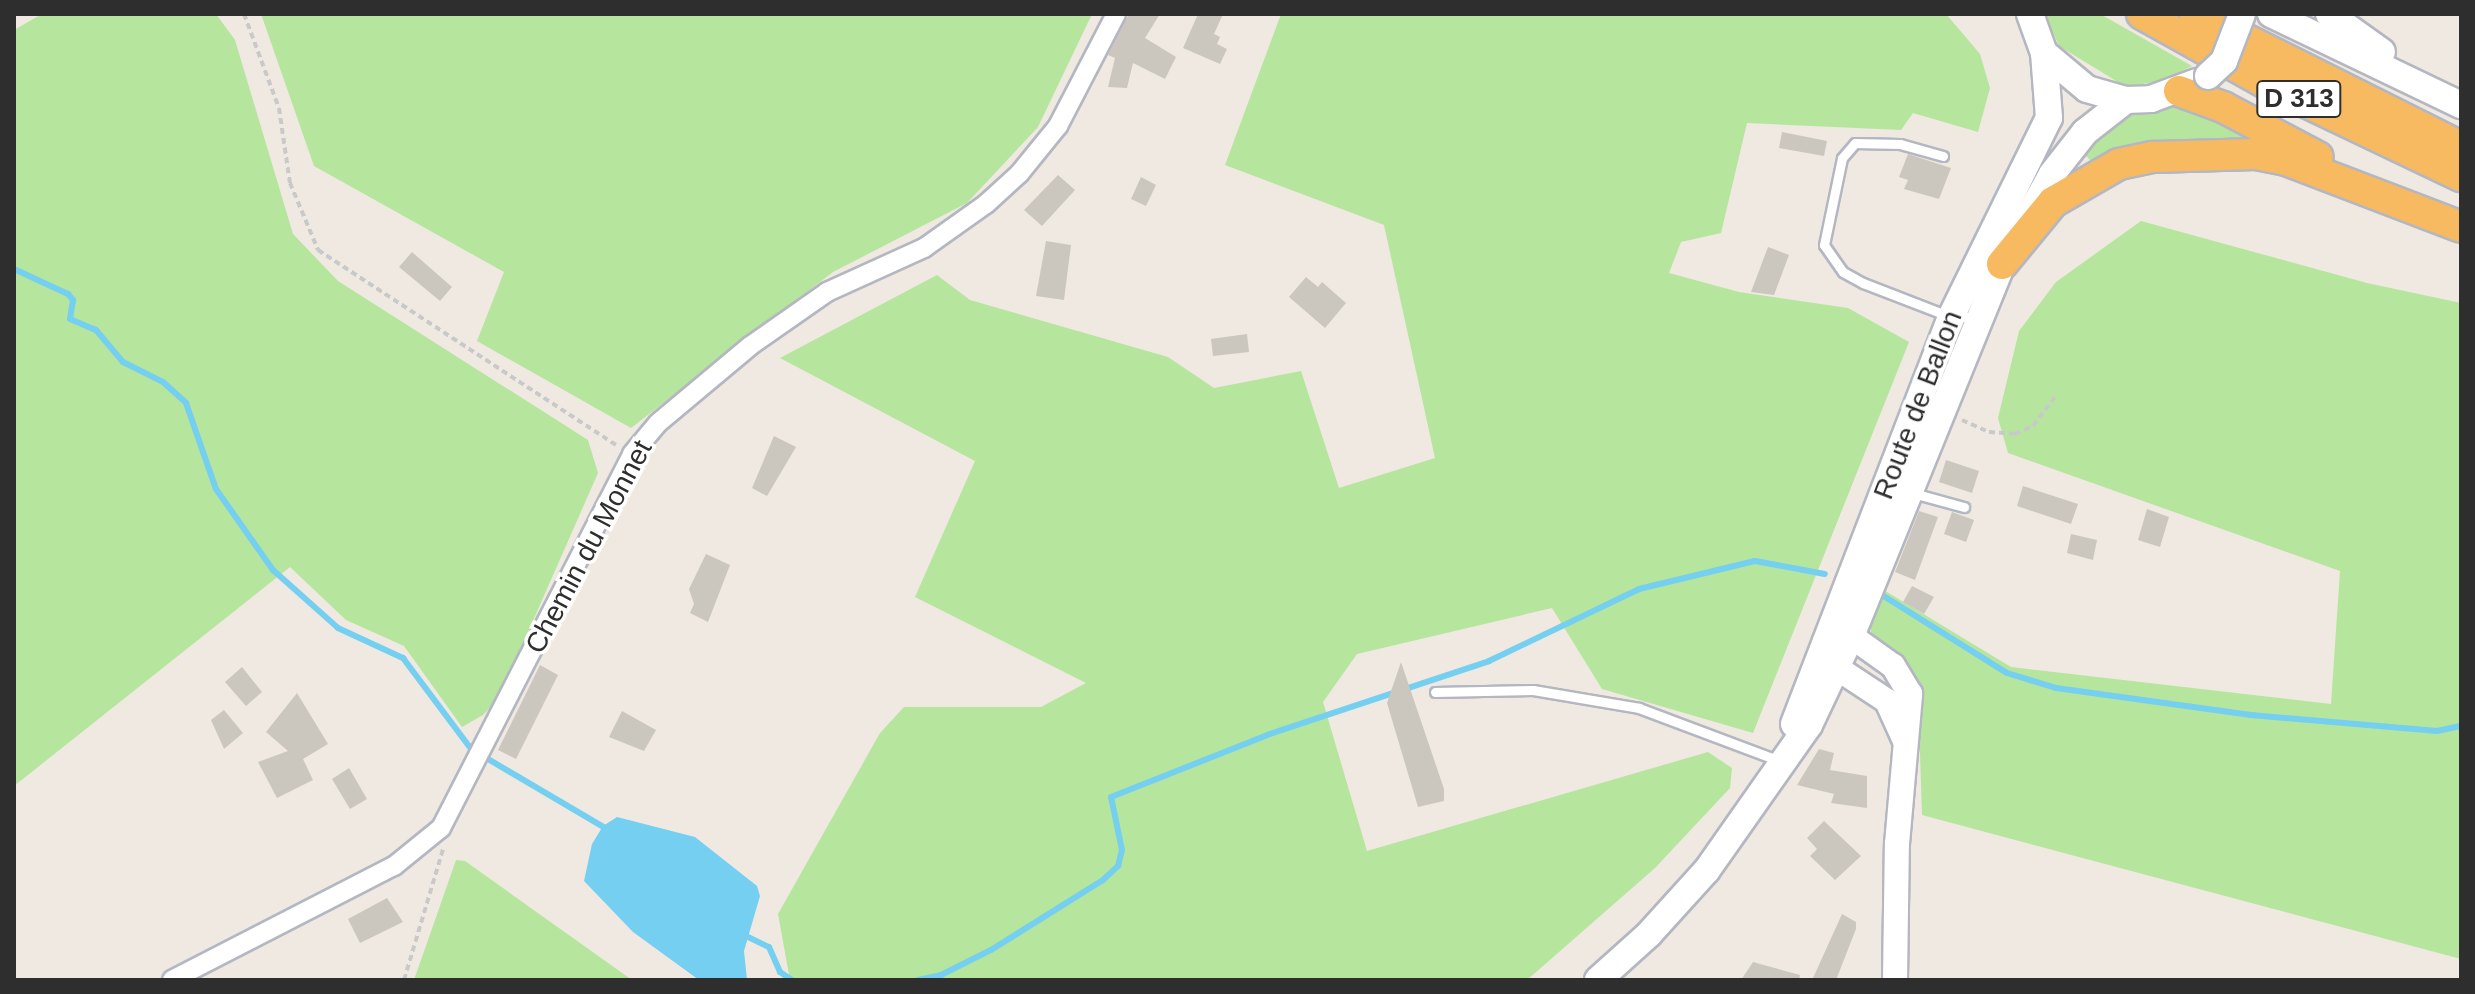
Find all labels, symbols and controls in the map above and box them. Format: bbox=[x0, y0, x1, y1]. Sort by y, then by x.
road number: D 313 bbox=[2255, 77, 2343, 121]
street label: Route de Ballon bbox=[1867, 306, 1969, 504]
street label: Chemin du Monnet bbox=[519, 435, 659, 659]

